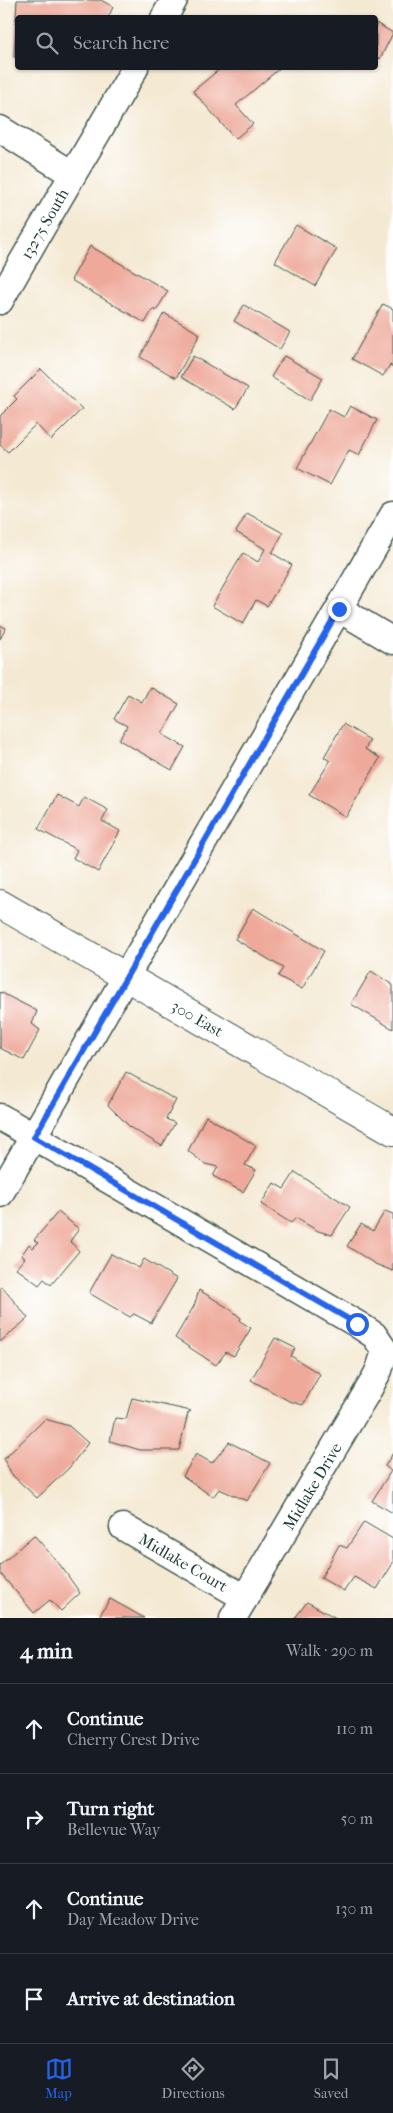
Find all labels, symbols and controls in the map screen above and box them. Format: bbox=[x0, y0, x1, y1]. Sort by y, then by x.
search box bbox=[15, 15, 378, 70]
icon: search bbox=[33, 29, 61, 57]
text: Search here bbox=[73, 32, 169, 54]
street label: 13275 South bbox=[17, 185, 73, 263]
route end bbox=[328, 598, 351, 621]
street label: 300 East bbox=[168, 996, 227, 1041]
route start bbox=[346, 1313, 369, 1336]
street label: Midlake Drive bbox=[279, 1439, 346, 1533]
street label: Midlake Court bbox=[135, 1529, 231, 1596]
text: 4 min bbox=[20, 1639, 73, 1663]
text: Walk · 290 m bbox=[286, 1641, 373, 1660]
text: Continue bbox=[67, 1708, 143, 1730]
icon: ahead bbox=[20, 1715, 48, 1743]
text: 110 m bbox=[336, 1719, 373, 1738]
text: Cherry Crest Drive bbox=[67, 1730, 200, 1749]
text: Turn right bbox=[67, 1798, 154, 1820]
icon: right bbox=[20, 1805, 48, 1833]
text: 50 m bbox=[341, 1809, 373, 1828]
text: Bellevue Way bbox=[67, 1820, 160, 1839]
text: Continue bbox=[67, 1888, 143, 1910]
icon: ahead bbox=[20, 1895, 48, 1923]
text: 130 m bbox=[335, 1899, 373, 1918]
text: Day Meadow Drive bbox=[67, 1910, 199, 1929]
icon: arrive bbox=[20, 1985, 48, 2013]
text: Arrive at destination bbox=[67, 1988, 235, 2010]
tab: Map bbox=[45, 2055, 73, 2102]
tab: Directions bbox=[162, 2055, 225, 2102]
tab: Saved bbox=[314, 2055, 348, 2102]

